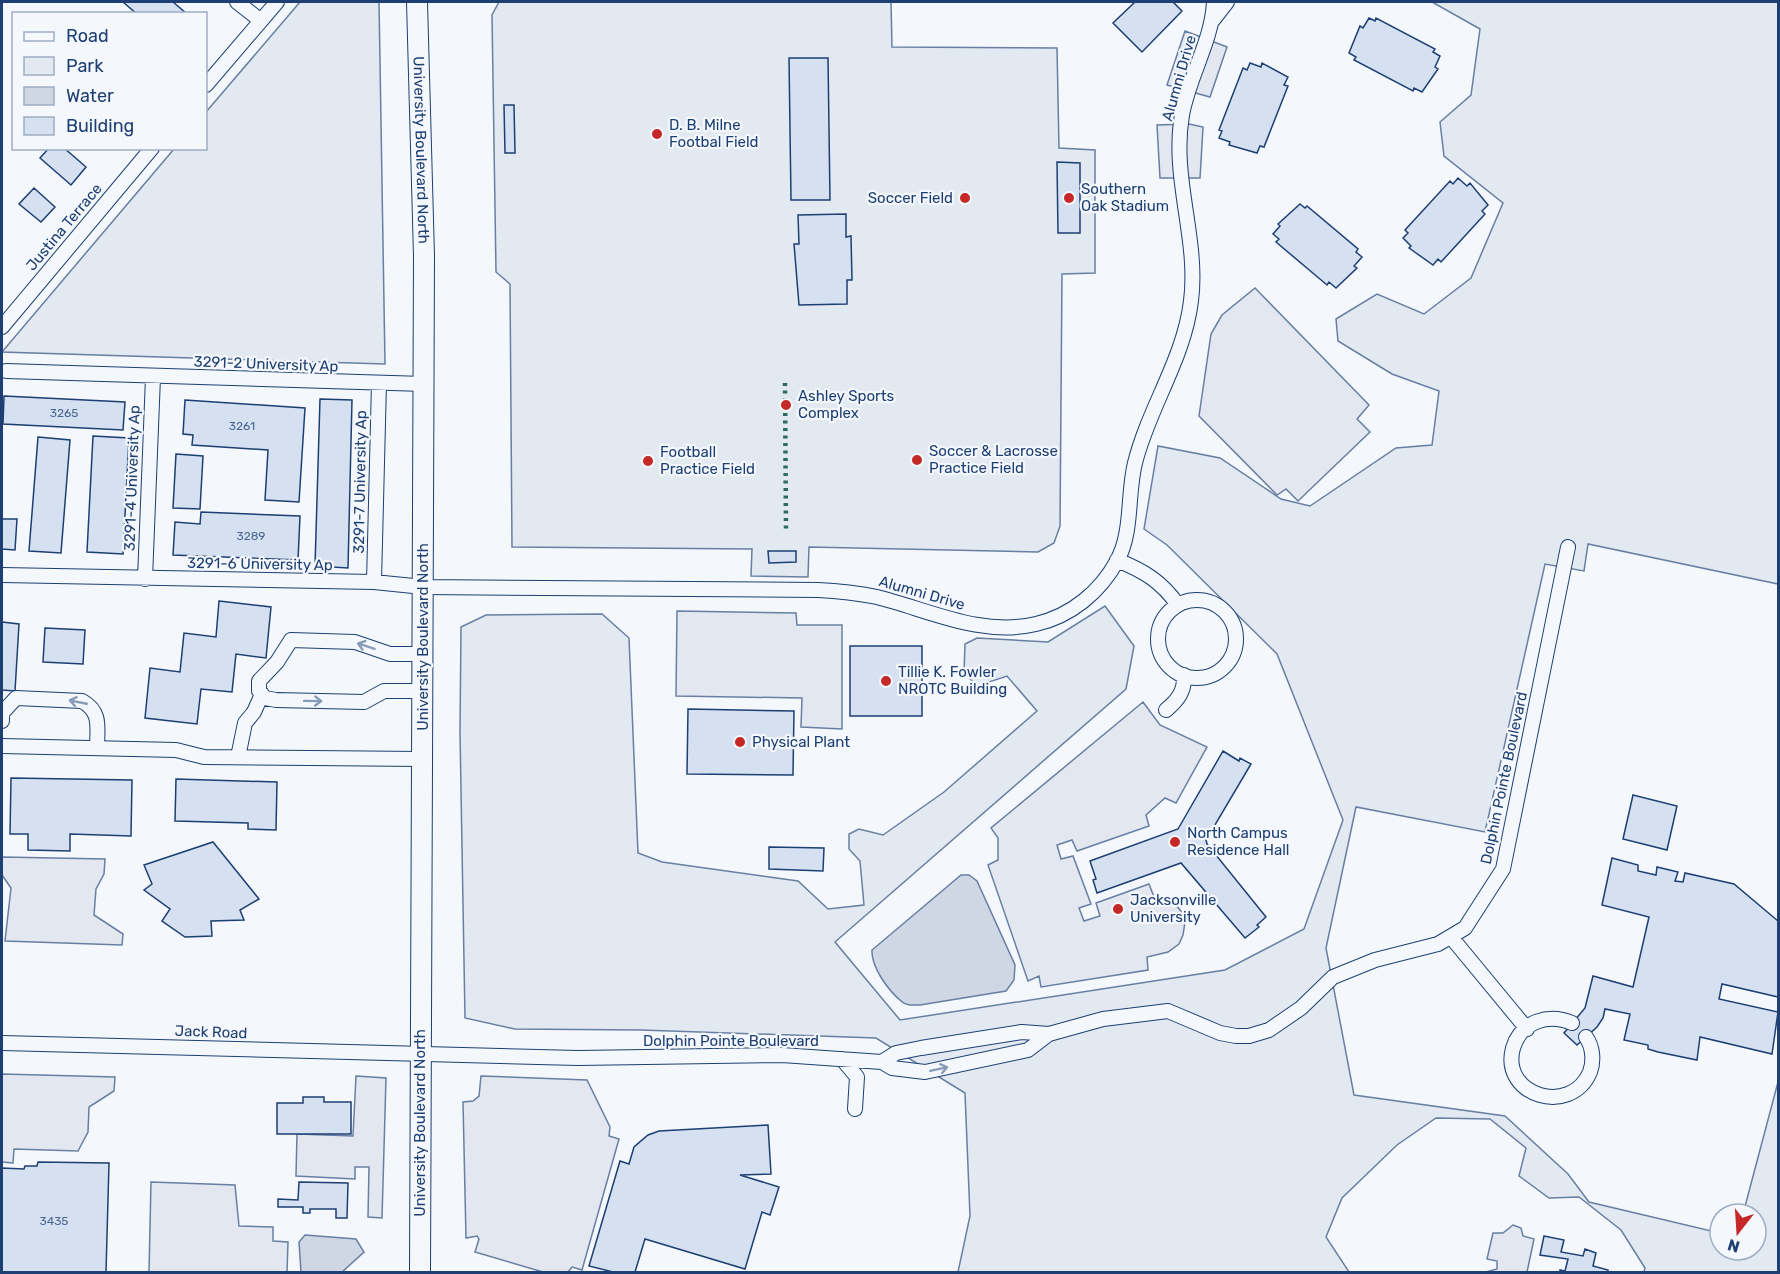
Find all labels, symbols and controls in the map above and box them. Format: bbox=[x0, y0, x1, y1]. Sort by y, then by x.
legend bbox=[12, 12, 207, 150]
text: Road bbox=[66, 25, 109, 47]
street label: Alumni Drive bbox=[1158, 33, 1200, 123]
text: Park bbox=[66, 55, 104, 77]
street label: University Boulevard North bbox=[409, 56, 433, 244]
text: Water bbox=[66, 85, 114, 107]
text: Building bbox=[66, 115, 134, 137]
place label: D. B. Milne Footbal Field bbox=[669, 116, 759, 151]
marker: D. B. Milne Footbal Field bbox=[650, 127, 664, 141]
street label: Justina Terrace bbox=[22, 180, 106, 274]
place label: Southern Oak Stadium bbox=[1081, 180, 1169, 215]
place label: Soccer Field bbox=[868, 189, 953, 207]
marker: Soccer Field bbox=[958, 191, 972, 205]
marker: Southern Oak Stadium bbox=[1062, 191, 1076, 205]
street label: 3291-2 University Ap bbox=[193, 352, 339, 376]
place label: Ashley Sports Complex bbox=[798, 387, 895, 422]
marker: Ashley Sports Complex bbox=[779, 398, 793, 412]
street label: 3291-4 University Ap bbox=[120, 405, 144, 551]
house number: 3265 bbox=[50, 406, 78, 420]
street label: 3291-7 University Ap bbox=[350, 410, 370, 554]
house number: 3261 bbox=[229, 419, 255, 433]
place label: Soccer & Lacrosse Practice Field bbox=[929, 442, 1058, 477]
place label: Football Practice Field bbox=[660, 443, 755, 478]
marker: Soccer & Lacrosse Practice Field bbox=[910, 453, 924, 467]
marker: Football Practice Field bbox=[641, 454, 655, 468]
house number: 3289 bbox=[236, 529, 266, 543]
street label: University Boulevard North bbox=[414, 543, 432, 731]
street label: 3291-6 University Ap bbox=[187, 554, 333, 574]
street label: Alumni Drive bbox=[877, 572, 967, 614]
one-way arrow bbox=[357, 639, 376, 650]
place label: Tillie K. Fowler NROTC Building bbox=[898, 663, 1007, 698]
marker: Tillie K. Fowler NROTC Building bbox=[879, 674, 893, 688]
street label: Dolphin Pointe Boulevard bbox=[1477, 690, 1531, 866]
one-way arrow bbox=[302, 695, 322, 707]
one-way arrow bbox=[69, 696, 88, 707]
place label: Physical Plant bbox=[752, 733, 850, 751]
marker: Physical Plant bbox=[733, 735, 747, 749]
place label: North Campus Residence Hall bbox=[1187, 824, 1289, 859]
marker: North Campus Residence Hall bbox=[1168, 835, 1182, 849]
place label: Jacksonville University bbox=[1130, 891, 1216, 926]
marker: Jacksonville University bbox=[1111, 902, 1125, 916]
street label: Jack Road bbox=[174, 1022, 248, 1042]
street label: University Boulevard North bbox=[411, 1029, 429, 1217]
street label: Dolphin Pointe Boulevard bbox=[643, 1032, 819, 1050]
one-way arrow bbox=[928, 1063, 948, 1074]
north arrow bbox=[1708, 1202, 1768, 1262]
house number: 3435 bbox=[39, 1214, 69, 1228]
text: N bbox=[1725, 1235, 1742, 1257]

